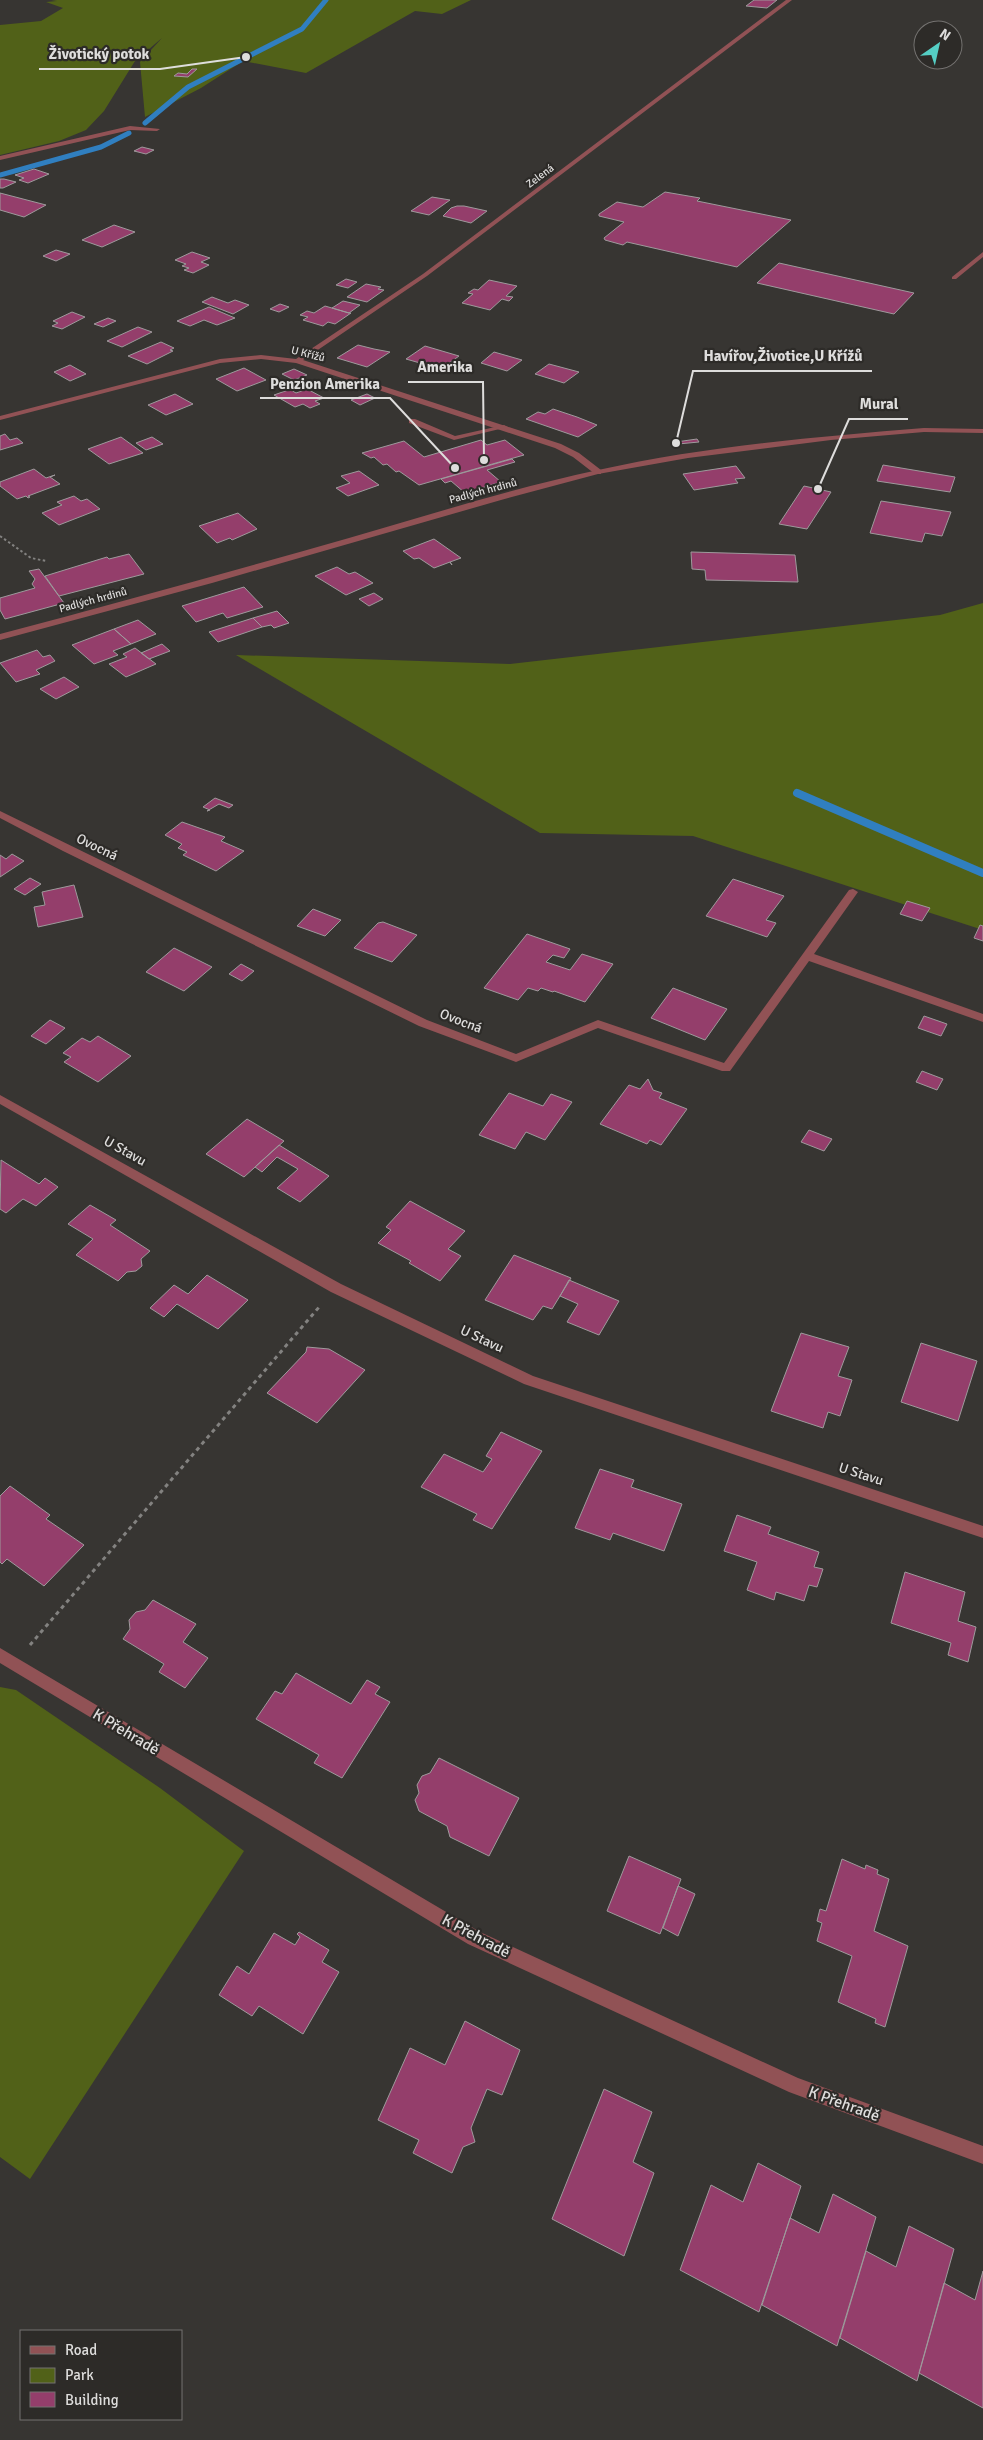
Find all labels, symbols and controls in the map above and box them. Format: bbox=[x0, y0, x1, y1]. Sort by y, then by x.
north arrow bbox=[913, 20, 963, 70]
text: N bbox=[936, 25, 954, 44]
callout: Životický potok bbox=[39, 39, 160, 69]
text: Životický potok bbox=[49, 44, 150, 63]
street label: Zelená bbox=[523, 161, 557, 191]
callout: Havířov,Životice,U Křížů bbox=[693, 341, 872, 371]
street label: U Křížů bbox=[290, 344, 326, 364]
text: Havířov,Životice,U Křížů bbox=[703, 346, 863, 365]
callout: Amerika bbox=[408, 352, 483, 382]
text: Amerika bbox=[417, 358, 473, 376]
callout: Penzion Amerika bbox=[260, 368, 390, 398]
text: Penzion Amerika bbox=[270, 375, 380, 393]
callout: Mural bbox=[849, 389, 908, 419]
text: Mural bbox=[860, 395, 899, 413]
street label: Padlých hrdinů bbox=[448, 476, 518, 506]
street label: Padlých hrdinů bbox=[58, 585, 128, 615]
street label: Ovocná bbox=[73, 830, 121, 864]
street label: Ovocná bbox=[437, 1005, 485, 1037]
street label: U Stavu bbox=[101, 1132, 149, 1170]
street label: U Stavu bbox=[458, 1322, 506, 1356]
street label: U Stavu bbox=[836, 1459, 886, 1489]
street label: K Přehradě bbox=[89, 1704, 163, 1760]
street label: K Přehradě bbox=[438, 1910, 514, 1962]
street label: K Přehradě bbox=[806, 2082, 882, 2126]
legend bbox=[20, 2330, 182, 2420]
text: Road bbox=[65, 2341, 97, 2359]
text: Park bbox=[65, 2366, 94, 2384]
text: Building bbox=[65, 2391, 119, 2409]

